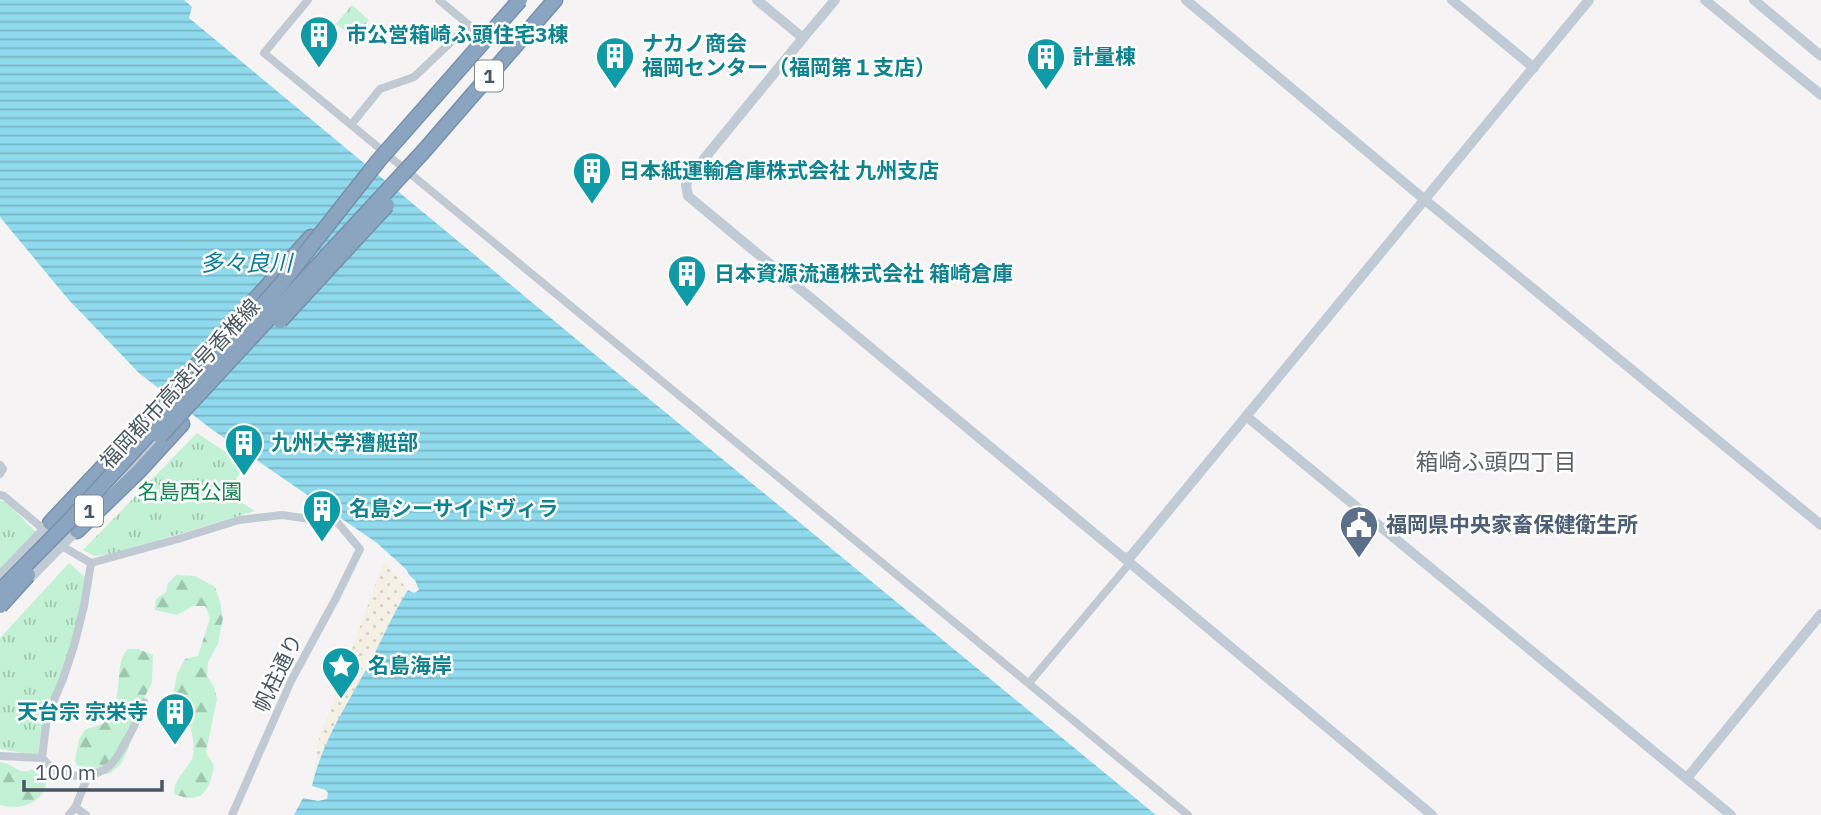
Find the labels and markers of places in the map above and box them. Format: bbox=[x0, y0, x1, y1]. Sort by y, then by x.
building icon: 市公営箱崎ふ頭住宅3棟 bbox=[298, 14, 340, 69]
place label: 市公営箱崎ふ頭住宅3棟 bbox=[346, 20, 569, 48]
place label: ナカノ商会 福岡センター（福岡第１支店） bbox=[642, 29, 936, 81]
building icon: ナカノ商会 福岡センター（福岡第１支店） bbox=[594, 35, 636, 90]
building icon: 計量棟 bbox=[1025, 36, 1067, 91]
place label: 計量棟 bbox=[1073, 42, 1136, 70]
building icon: 日本紙運輸倉庫株式会社 九州支店 bbox=[571, 150, 613, 205]
place label: 日本紙運輸倉庫株式会社 九州支店 bbox=[619, 156, 939, 184]
building icon: 日本資源流通株式会社 箱崎倉庫 bbox=[666, 253, 708, 308]
place label: 日本資源流通株式会社 箱崎倉庫 bbox=[714, 259, 1013, 287]
building icon: 九州大学漕艇部 bbox=[223, 422, 265, 477]
place label: 九州大学漕艇部 bbox=[271, 428, 418, 456]
building icon: 名島シーサイドヴィラ bbox=[301, 488, 343, 543]
place label: 名島シーサイドヴィラ bbox=[349, 494, 559, 522]
public building icon: 福岡県中央家畜保健衛生所 bbox=[1338, 504, 1380, 559]
place label: 福岡県中央家畜保健衛生所 bbox=[1386, 510, 1638, 538]
place icon: 名島海岸 bbox=[320, 645, 362, 700]
place label: 名島海岸 bbox=[368, 651, 452, 679]
building icon: 天台宗 宗栄寺 bbox=[154, 691, 196, 746]
place label: 天台宗 宗栄寺 bbox=[17, 697, 148, 725]

